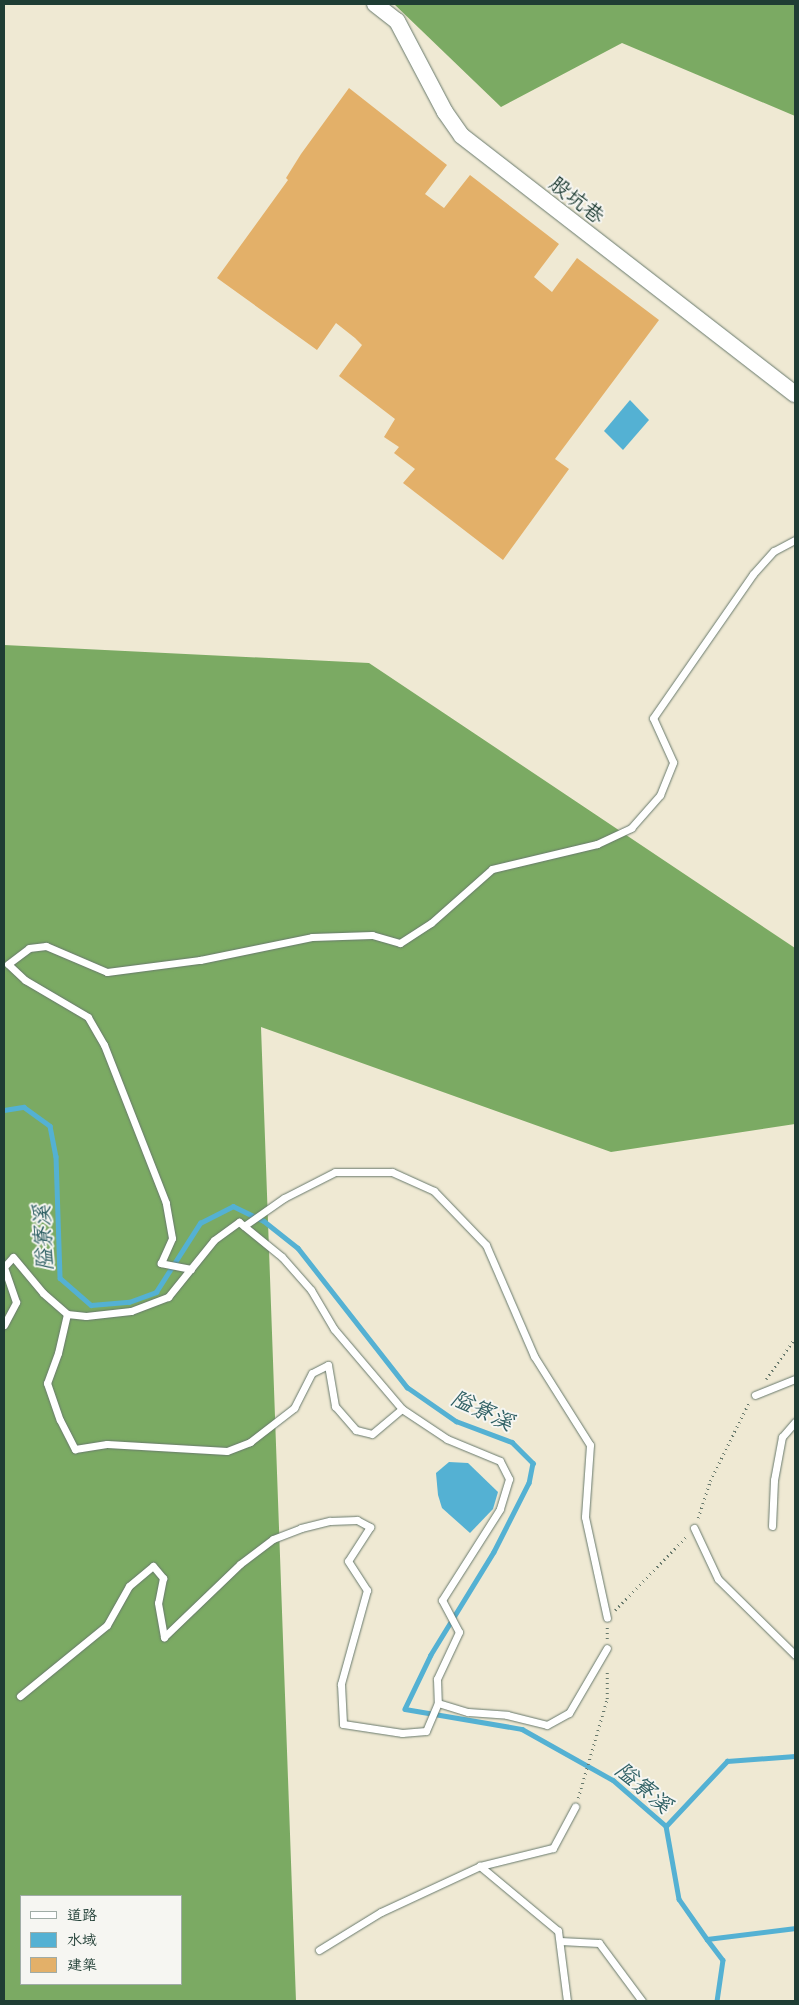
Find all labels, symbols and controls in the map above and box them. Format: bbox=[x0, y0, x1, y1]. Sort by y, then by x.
street label: 股坑巷 bbox=[544, 171, 610, 229]
water label: 隘寮溪 bbox=[29, 1204, 59, 1272]
water label: 隘寮溪 bbox=[447, 1385, 517, 1437]
water label: 隘寮溪 bbox=[609, 1757, 677, 1819]
legend bbox=[20, 1895, 182, 1985]
text: 道路 bbox=[67, 1906, 97, 1925]
text: 水域 bbox=[67, 1931, 97, 1950]
text: 建築 bbox=[67, 1956, 97, 1975]

